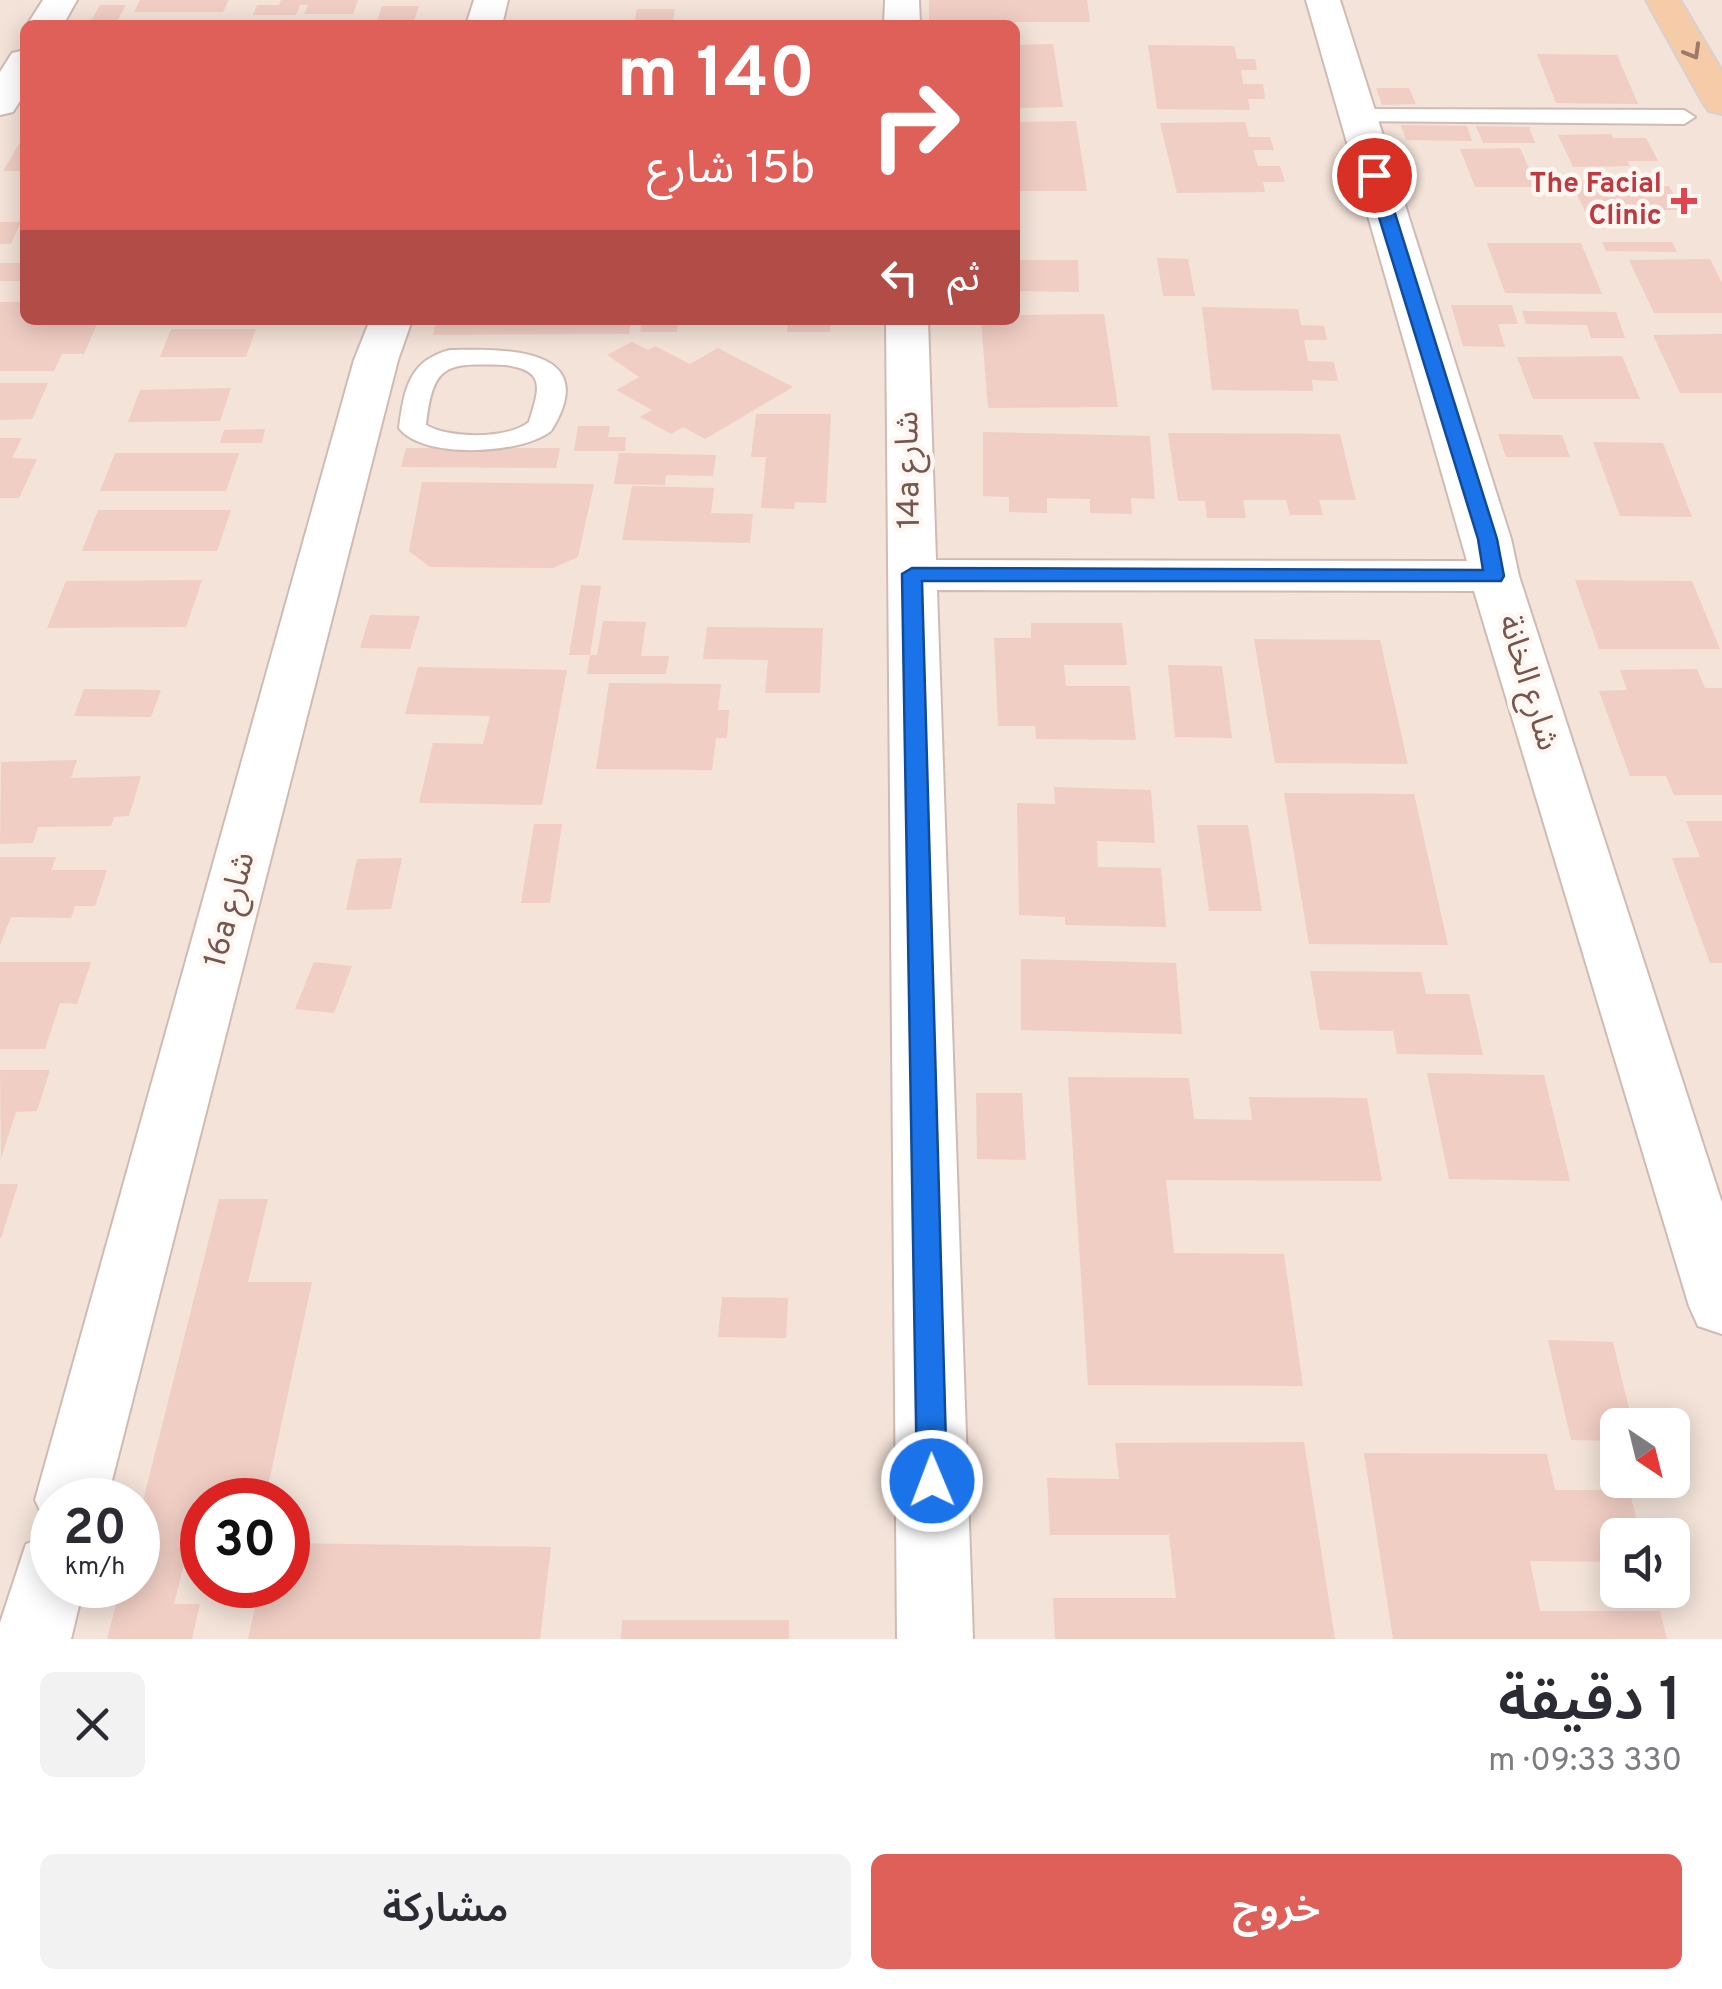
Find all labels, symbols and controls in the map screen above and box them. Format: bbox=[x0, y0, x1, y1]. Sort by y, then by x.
text: 140 m bbox=[617, 33, 815, 122]
one-way arrow bbox=[1680, 41, 1700, 59]
icon: right bbox=[850, 60, 980, 190]
pin bbox=[1332, 133, 1417, 218]
text: 15b شارع bbox=[647, 142, 815, 199]
icon: arrive bbox=[1347, 148, 1402, 203]
place label: The Facial Clinic bbox=[1530, 167, 1662, 235]
marker: The Facial Clinic bbox=[1671, 188, 1697, 214]
icon: left bbox=[872, 250, 927, 305]
text: ثم bbox=[947, 256, 980, 305]
street label: 14a شارع bbox=[889, 411, 932, 529]
street label: شارع الخانة bbox=[1486, 610, 1567, 756]
street label: 16a شارع bbox=[196, 848, 267, 972]
north arrow bbox=[1600, 1408, 1690, 1498]
map controls bbox=[1600, 1408, 1690, 1608]
position arrow bbox=[880, 1429, 984, 1533]
speed limit sign: 30 bbox=[180, 1478, 310, 1608]
text: 20 bbox=[63, 1499, 127, 1562]
button: sound bbox=[1600, 1518, 1690, 1608]
text: km/h bbox=[65, 1552, 125, 1584]
text: 1 دقيقة bbox=[1498, 1666, 1682, 1742]
button: close bbox=[40, 1672, 145, 1777]
text: 330 m · 09:33 bbox=[1488, 1742, 1682, 1782]
button: مشاركة bbox=[40, 1854, 851, 1969]
button: خروج bbox=[871, 1854, 1682, 1969]

